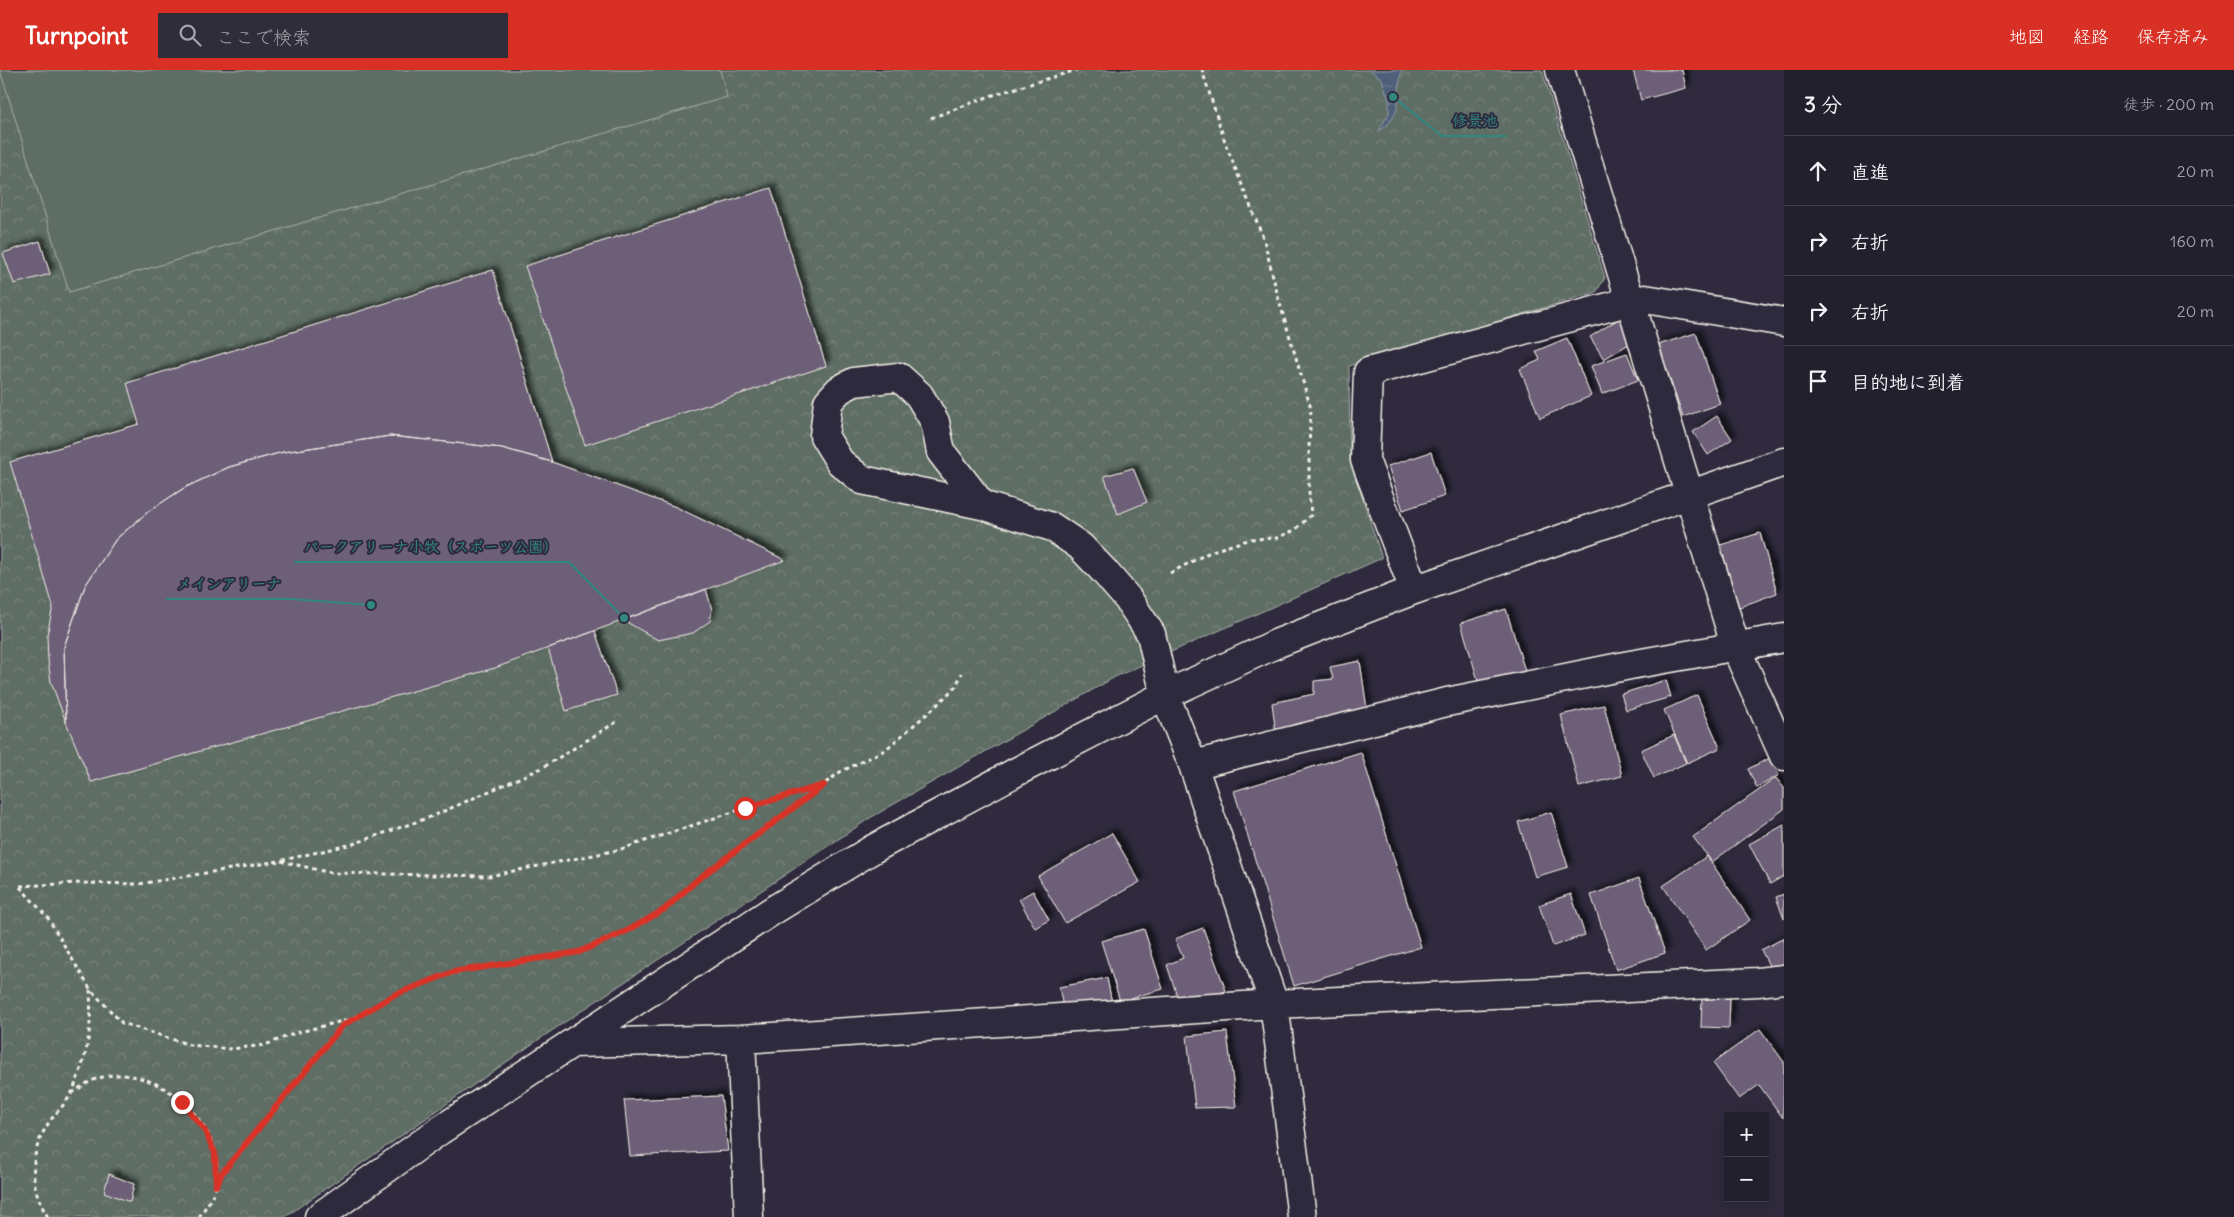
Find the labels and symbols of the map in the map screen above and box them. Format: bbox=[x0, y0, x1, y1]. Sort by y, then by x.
callout: 修景池 bbox=[1442, 106, 1507, 136]
text: 修景池 bbox=[1452, 111, 1498, 130]
callout: パークアリーナ小牧（スポーツ公園） bbox=[294, 532, 569, 562]
text: パークアリーナ小牧（スポーツ公園） bbox=[304, 537, 558, 556]
callout: メインアリーナ bbox=[166, 569, 291, 599]
text: メインアリーナ bbox=[176, 574, 282, 593]
route start bbox=[734, 797, 757, 820]
route end bbox=[171, 1091, 194, 1114]

